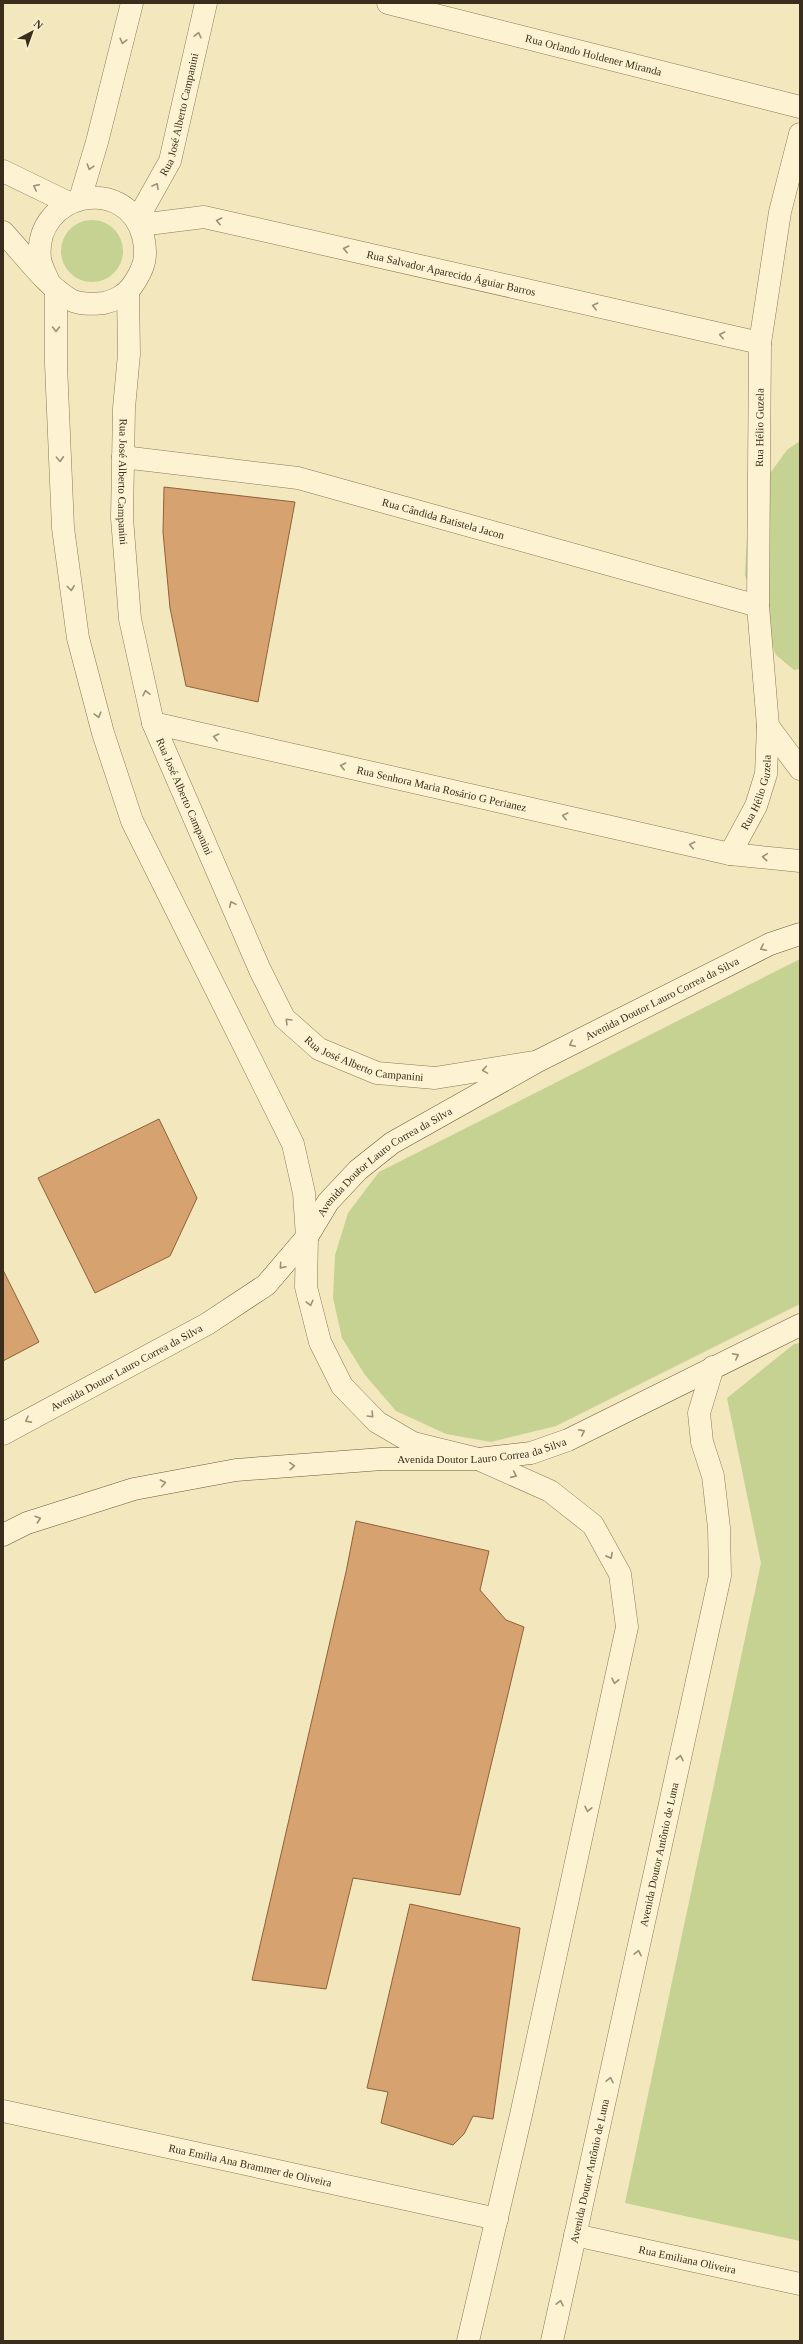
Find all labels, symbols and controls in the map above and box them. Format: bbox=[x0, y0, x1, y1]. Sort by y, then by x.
north arrow bbox=[12, 12, 52, 52]
text: N bbox=[32, 17, 46, 32]
one-way arrow bbox=[194, 32, 202, 38]
street label: Rua Orlando Holdener Miranda bbox=[524, 32, 663, 78]
one-way arrow bbox=[119, 37, 128, 44]
street label: Rua José Alberto Campanini bbox=[157, 52, 200, 178]
one-way arrow bbox=[86, 163, 95, 170]
one-way arrow bbox=[151, 183, 158, 190]
one-way arrow bbox=[33, 184, 40, 192]
one-way arrow bbox=[216, 217, 222, 225]
one-way arrow bbox=[343, 246, 349, 254]
street label: Rua Salvador Aparecido Águiar Barros bbox=[366, 248, 537, 298]
one-way arrow bbox=[592, 302, 599, 310]
one-way arrow bbox=[52, 326, 60, 332]
one-way arrow bbox=[719, 331, 725, 339]
street label: Rua Hélio Guzela bbox=[753, 388, 766, 467]
street label: Rua José Alberto Campanini bbox=[116, 419, 130, 545]
one-way arrow bbox=[56, 456, 64, 462]
street label: Rua Cândida Batistela Jacon bbox=[381, 496, 506, 541]
one-way arrow bbox=[66, 585, 75, 591]
one-way arrow bbox=[143, 690, 151, 696]
one-way arrow bbox=[93, 711, 102, 718]
one-way arrow bbox=[213, 734, 219, 742]
street label: Rua José Alberto Campanini bbox=[154, 736, 215, 857]
street label: Rua Hélio Guzela bbox=[738, 754, 773, 832]
one-way arrow bbox=[339, 762, 346, 771]
street label: Rua Senhora Maria Rosário G Perianez bbox=[355, 763, 528, 814]
one-way arrow bbox=[562, 813, 568, 821]
one-way arrow bbox=[689, 842, 695, 850]
one-way arrow bbox=[762, 853, 768, 862]
one-way arrow bbox=[229, 901, 237, 908]
one-way arrow bbox=[760, 943, 768, 951]
street label: Avenida Doutor Lauro Correa da Silva bbox=[583, 955, 741, 1042]
one-way arrow bbox=[285, 1018, 293, 1026]
street label: Rua José Alberto Campanini bbox=[302, 1033, 424, 1083]
one-way arrow bbox=[569, 1039, 577, 1047]
one-way arrow bbox=[482, 1065, 488, 1074]
street label: Avenida Doutor Lauro Correa da Silva bbox=[315, 1105, 454, 1219]
one-way arrow bbox=[279, 1262, 286, 1269]
one-way arrow bbox=[306, 1300, 314, 1307]
street label: Avenida Doutor Lauro Correa da Silva bbox=[48, 1322, 204, 1413]
one-way arrow bbox=[732, 1353, 740, 1361]
one-way arrow bbox=[366, 1410, 373, 1418]
one-way arrow bbox=[25, 1415, 32, 1423]
one-way arrow bbox=[578, 1429, 586, 1437]
street label: Avenida Doutor Lauro Correa da Silva bbox=[397, 1435, 568, 1465]
one-way arrow bbox=[289, 1461, 295, 1470]
one-way arrow bbox=[509, 1470, 517, 1478]
one-way arrow bbox=[160, 1480, 166, 1488]
one-way arrow bbox=[35, 1516, 42, 1524]
one-way arrow bbox=[606, 1552, 613, 1559]
one-way arrow bbox=[612, 1678, 620, 1685]
one-way arrow bbox=[676, 1755, 684, 1761]
street label: Avenida Doutor Antônio de Luna bbox=[637, 1781, 680, 1928]
one-way arrow bbox=[584, 1805, 592, 1812]
one-way arrow bbox=[633, 1950, 641, 1957]
one-way arrow bbox=[606, 2077, 614, 2084]
street label: Avenida Doutor Antônio de Luna bbox=[568, 2098, 611, 2244]
street label: Rua Emília Ana Brammer de Oliveira bbox=[167, 2141, 333, 2189]
street label: Rua Emiliana Oliveira bbox=[638, 2243, 737, 2276]
one-way arrow bbox=[556, 2300, 564, 2306]

